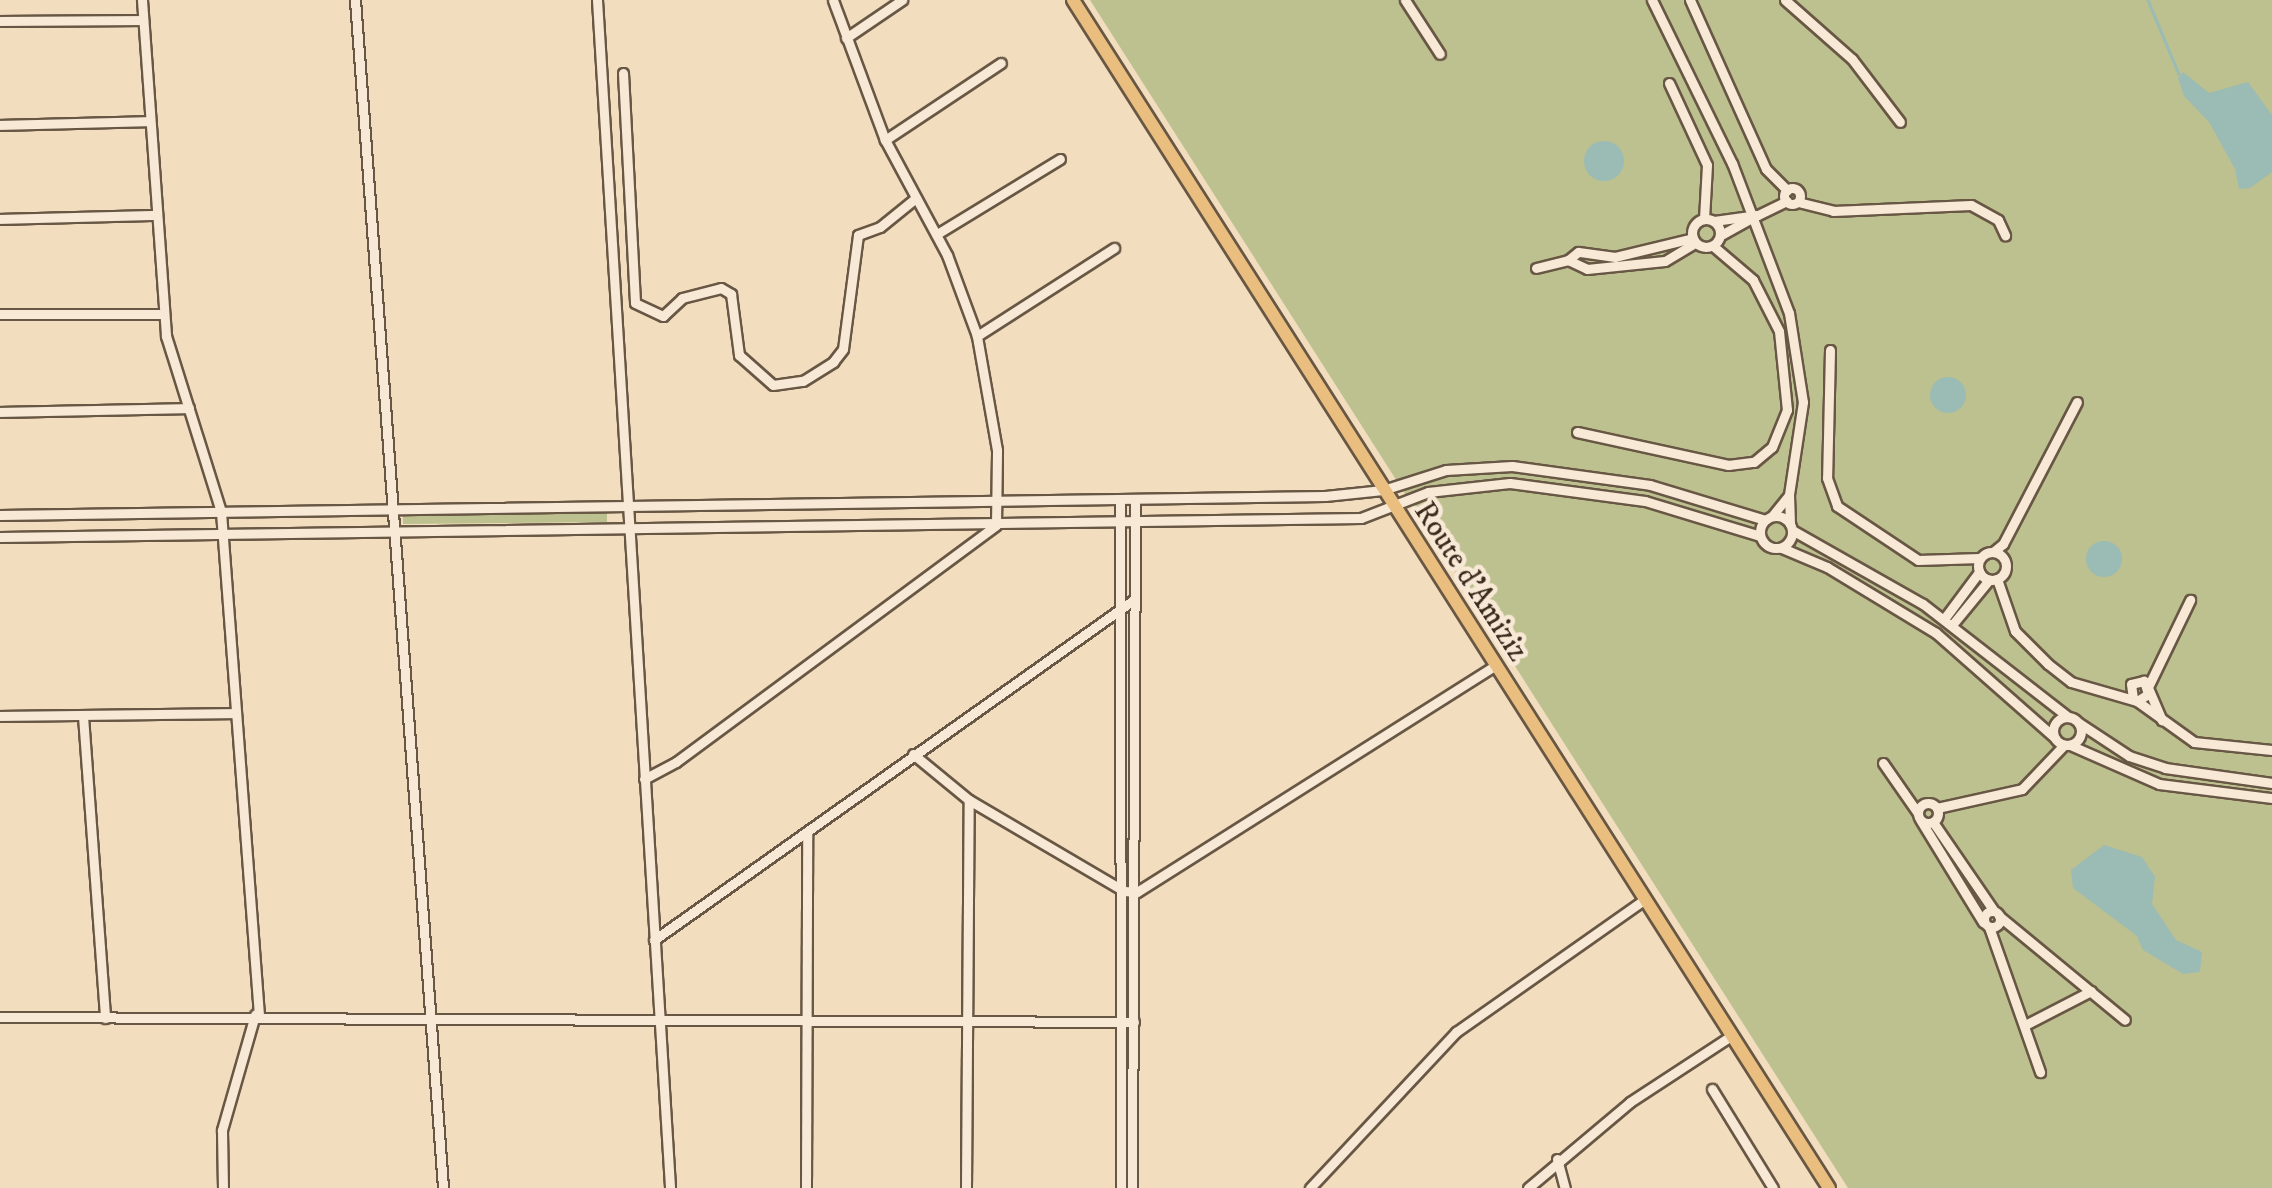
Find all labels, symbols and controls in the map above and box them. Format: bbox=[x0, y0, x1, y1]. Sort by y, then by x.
street label: Route d'Amiziz bbox=[1405, 496, 1535, 668]

